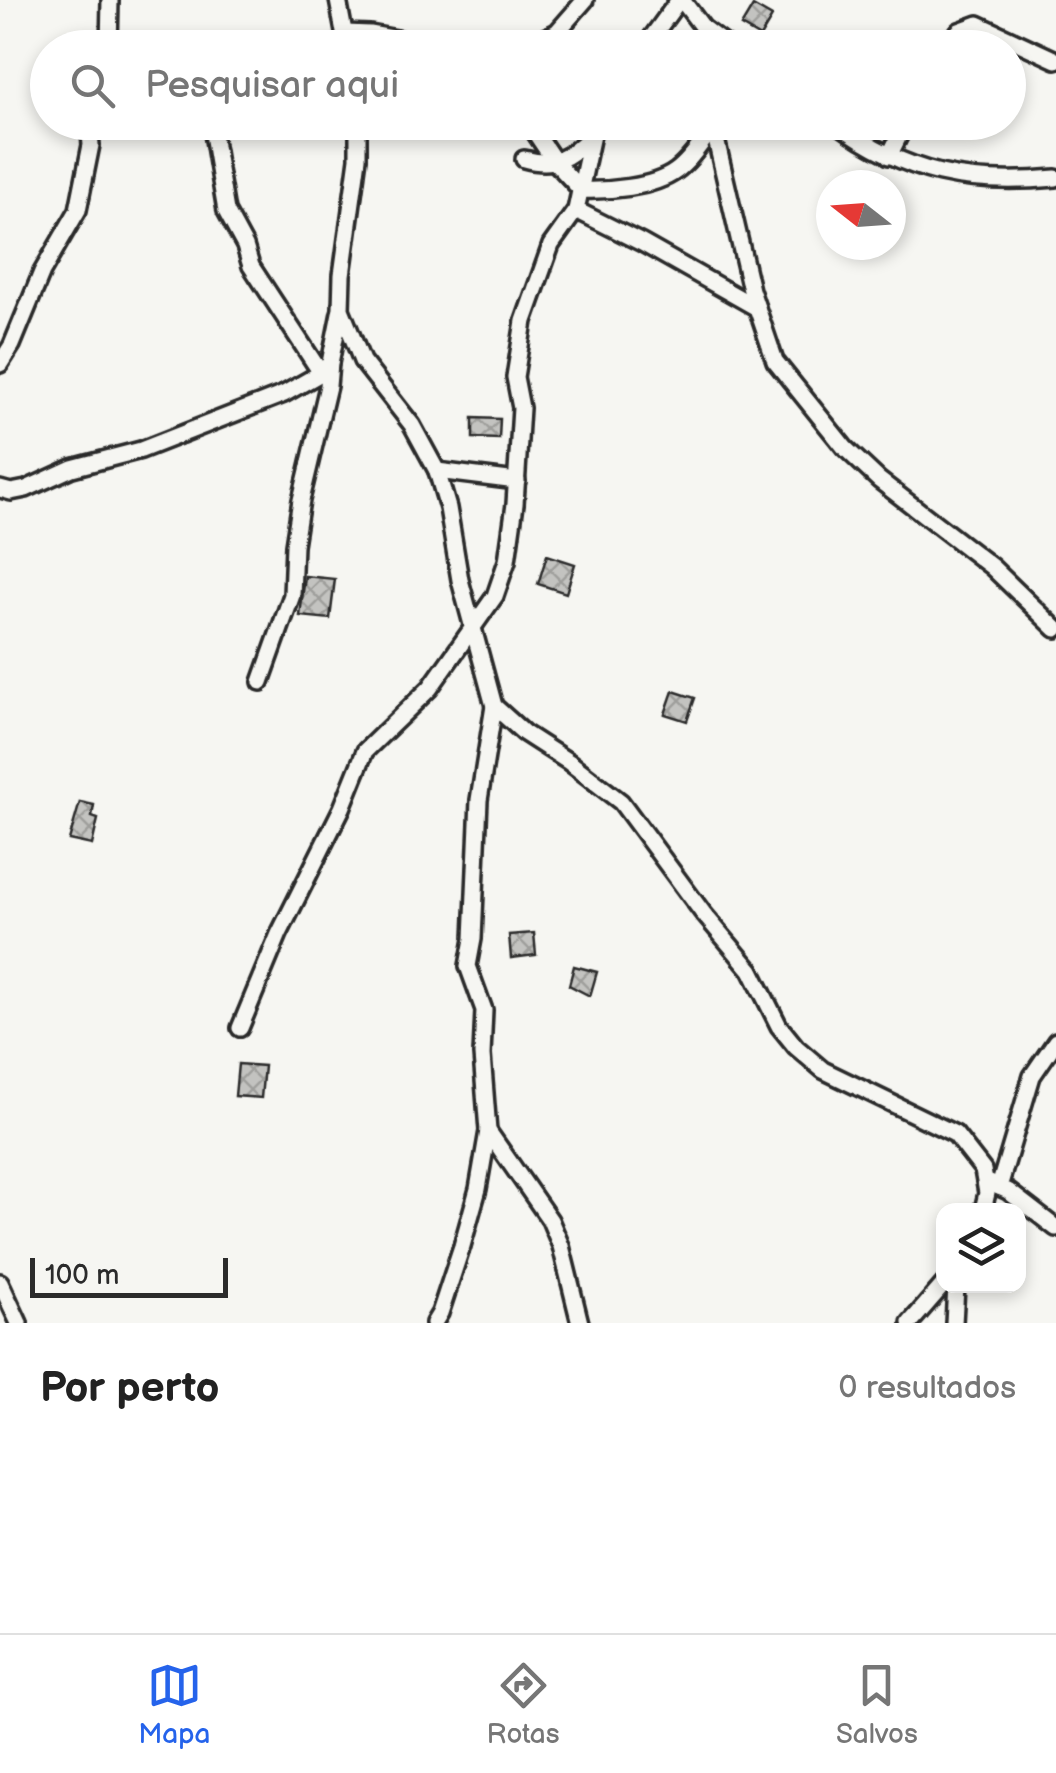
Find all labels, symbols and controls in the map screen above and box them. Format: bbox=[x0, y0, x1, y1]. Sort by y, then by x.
search box bbox=[30, 30, 1026, 140]
icon: search bbox=[65, 58, 120, 113]
text: Pesquisar aqui bbox=[145, 63, 399, 108]
north arrow bbox=[816, 170, 906, 260]
map controls bbox=[936, 1203, 1026, 1293]
button: layers bbox=[936, 1203, 1026, 1293]
scale bar bbox=[30, 1253, 228, 1298]
text: 100 m bbox=[45, 1259, 119, 1292]
text: Por perto bbox=[40, 1363, 219, 1414]
text: 0 resultados bbox=[839, 1369, 1016, 1408]
tab: Mapa bbox=[138, 1658, 210, 1751]
tab: Rotas bbox=[487, 1658, 560, 1751]
tab: Salvos bbox=[836, 1658, 918, 1751]

